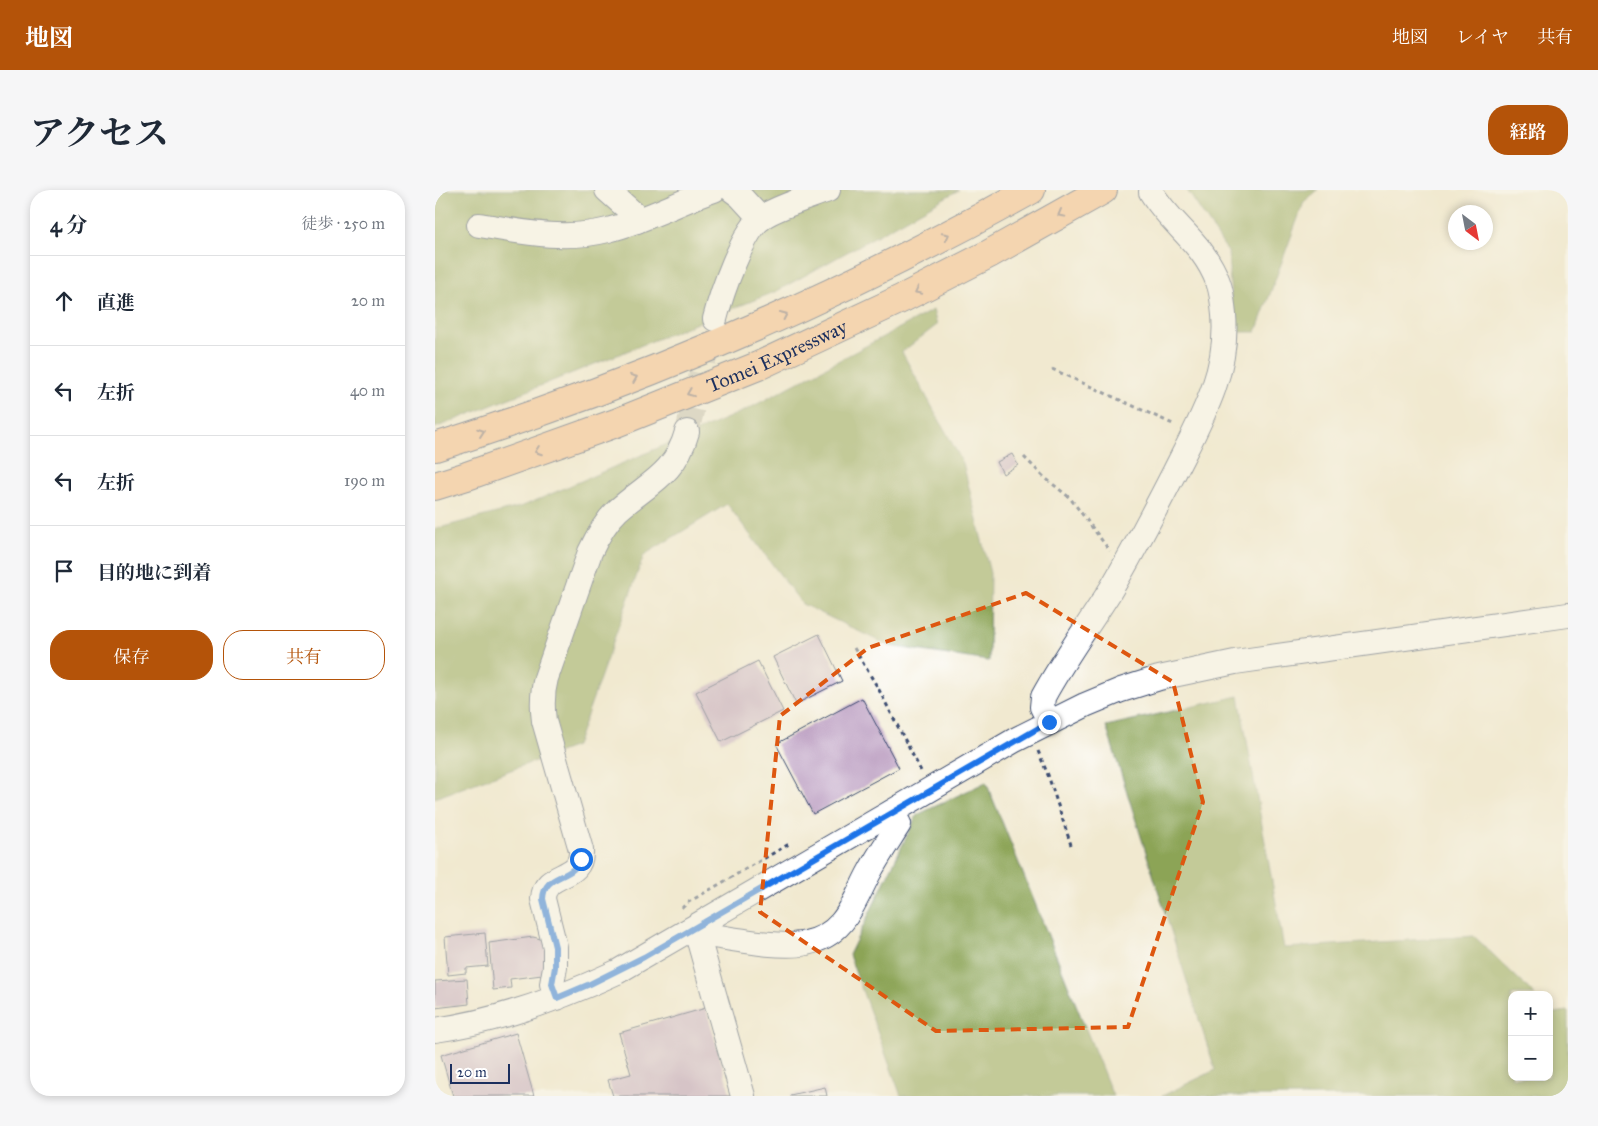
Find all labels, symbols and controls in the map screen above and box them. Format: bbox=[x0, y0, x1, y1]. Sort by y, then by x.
text: 地図 bbox=[25, 23, 73, 53]
text: 地図 bbox=[1392, 26, 1428, 48]
text: レイヤ bbox=[1456, 26, 1509, 48]
text: 共有 bbox=[1537, 26, 1573, 48]
button: 経路 bbox=[1488, 105, 1568, 155]
text: アクセス bbox=[30, 112, 169, 155]
north arrow bbox=[1448, 205, 1493, 250]
one-way arrow bbox=[1057, 208, 1066, 218]
text: 4 分 bbox=[50, 212, 87, 238]
text: 徒歩 · 250 m bbox=[301, 214, 385, 233]
one-way arrow bbox=[941, 232, 950, 242]
one-way arrow bbox=[914, 285, 923, 295]
icon: ahead bbox=[50, 287, 78, 315]
text: 直進 bbox=[97, 291, 135, 314]
text: 20 m bbox=[351, 291, 385, 310]
one-way arrow bbox=[779, 310, 788, 321]
street label: Tomei Expressway bbox=[703, 314, 851, 397]
one-way arrow bbox=[629, 373, 638, 384]
icon: left bbox=[50, 377, 78, 405]
text: 左折 bbox=[97, 381, 135, 404]
text: 40 m bbox=[350, 381, 385, 400]
one-way arrow bbox=[686, 387, 695, 397]
one-way arrow bbox=[477, 428, 485, 438]
one-way arrow bbox=[534, 445, 543, 455]
icon: left bbox=[50, 467, 78, 495]
text: 左折 bbox=[97, 471, 135, 494]
text: 190 m bbox=[344, 471, 385, 490]
icon: arrive bbox=[50, 557, 78, 585]
text: 目的地に到着 bbox=[97, 561, 211, 584]
button: 保存 bbox=[50, 630, 213, 680]
button: 共有 bbox=[223, 630, 385, 680]
route end bbox=[1038, 711, 1061, 734]
route start bbox=[570, 848, 593, 871]
map controls bbox=[1508, 991, 1553, 1081]
button: + bbox=[1508, 991, 1553, 1036]
button: − bbox=[1508, 1036, 1553, 1081]
scale bar bbox=[450, 1061, 510, 1084]
text: 20 m bbox=[457, 1064, 487, 1081]

